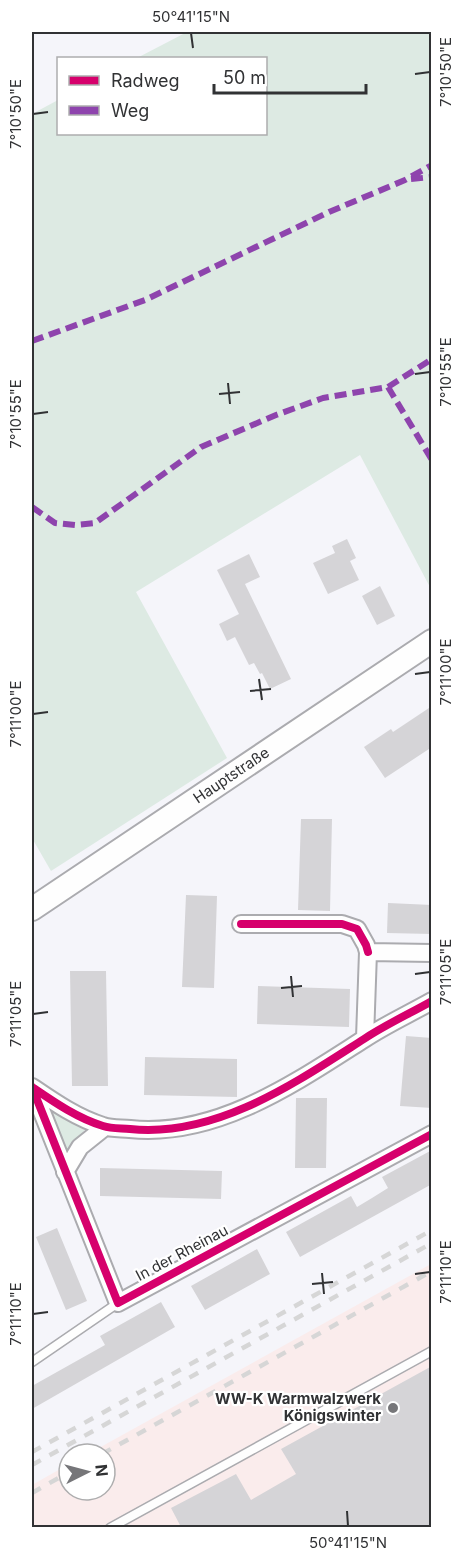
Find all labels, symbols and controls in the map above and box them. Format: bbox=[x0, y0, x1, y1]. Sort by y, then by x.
text: 50°41'15"N bbox=[152, 7, 230, 26]
text: 7°10'50"E bbox=[436, 37, 455, 107]
legend bbox=[57, 57, 267, 135]
scale bar bbox=[214, 57, 366, 95]
text: 50 m bbox=[223, 67, 266, 88]
text: Radweg bbox=[111, 70, 180, 91]
text: 7°10'50"E bbox=[6, 79, 25, 149]
text: Weg bbox=[111, 100, 149, 121]
text: 7°10'55"E bbox=[436, 337, 455, 407]
text: 7°10'55"E bbox=[6, 379, 25, 449]
text: 7°11'00"E bbox=[436, 639, 455, 705]
text: 7°11'00"E bbox=[6, 681, 25, 747]
street label: Hauptstraße bbox=[190, 743, 273, 807]
text: 7°11'05"E bbox=[436, 939, 455, 1005]
text: 7°11'05"E bbox=[6, 981, 25, 1047]
street label: In der Rheinau bbox=[132, 1220, 231, 1285]
text: 7°11'10"E bbox=[436, 1240, 455, 1304]
text: 7°11'10"E bbox=[6, 1282, 25, 1346]
place label: WW-K Warmwalzwerk Königswinter bbox=[215, 1389, 381, 1425]
marker: WW-K Warmwalzwerk Königswinter bbox=[386, 1401, 400, 1415]
north arrow bbox=[57, 1442, 117, 1502]
text: N bbox=[91, 1463, 113, 1478]
text: 50°41'15"N bbox=[309, 1533, 387, 1552]

